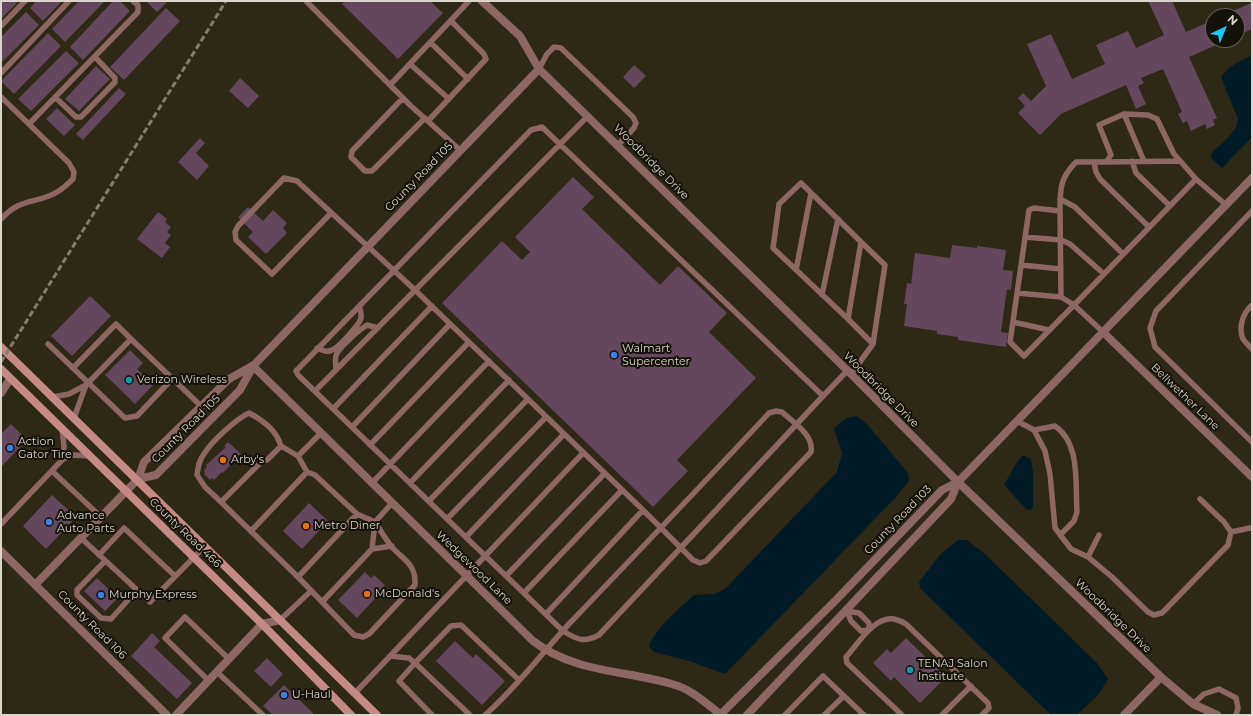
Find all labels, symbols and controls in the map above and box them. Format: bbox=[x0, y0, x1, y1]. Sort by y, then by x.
north arrow bbox=[1205, 8, 1245, 48]
text: N bbox=[1225, 12, 1241, 28]
street label: Woodbridge Drive bbox=[611, 122, 691, 202]
street label: County Road 105 bbox=[383, 140, 455, 214]
place label: Walmart Supercenter bbox=[622, 342, 690, 368]
marker: Walmart Supercenter bbox=[609, 350, 619, 360]
street label: Woodbridge Drive bbox=[841, 350, 921, 430]
street label: Bellwether Lane bbox=[1148, 361, 1222, 433]
place label: Verizon Wireless bbox=[137, 373, 227, 387]
marker: Verizon Wireless bbox=[124, 375, 134, 385]
street label: County Road 105 bbox=[149, 392, 223, 466]
place label: Action Gator Tire bbox=[18, 435, 72, 461]
marker: Action Gator Tire bbox=[5, 443, 15, 453]
place label: Arby's bbox=[231, 453, 264, 467]
marker: Arby's bbox=[218, 455, 228, 465]
street label: County Road 103 bbox=[862, 483, 934, 557]
street label: County Road 466 bbox=[146, 495, 224, 571]
place label: Advance Auto Parts bbox=[57, 509, 115, 535]
marker: Advance Auto Parts bbox=[44, 517, 54, 527]
place label: Metro Diner bbox=[314, 519, 380, 533]
marker: Metro Diner bbox=[301, 521, 311, 531]
street label: Wedgewood Lane bbox=[433, 528, 515, 608]
street label: Woodbridge Drive bbox=[1072, 576, 1154, 656]
place label: McDonald's bbox=[375, 587, 440, 601]
street label: County Road 106 bbox=[55, 588, 129, 662]
place label: Murphy Express bbox=[109, 588, 197, 602]
marker: McDonald's bbox=[362, 589, 372, 599]
marker: Murphy Express bbox=[96, 590, 106, 600]
place label: TENAJ Salon Institute bbox=[918, 657, 988, 683]
marker: TENAJ Salon Institute bbox=[905, 665, 915, 675]
place label: U-Haul bbox=[292, 688, 331, 702]
marker: U-Haul bbox=[279, 690, 289, 700]

